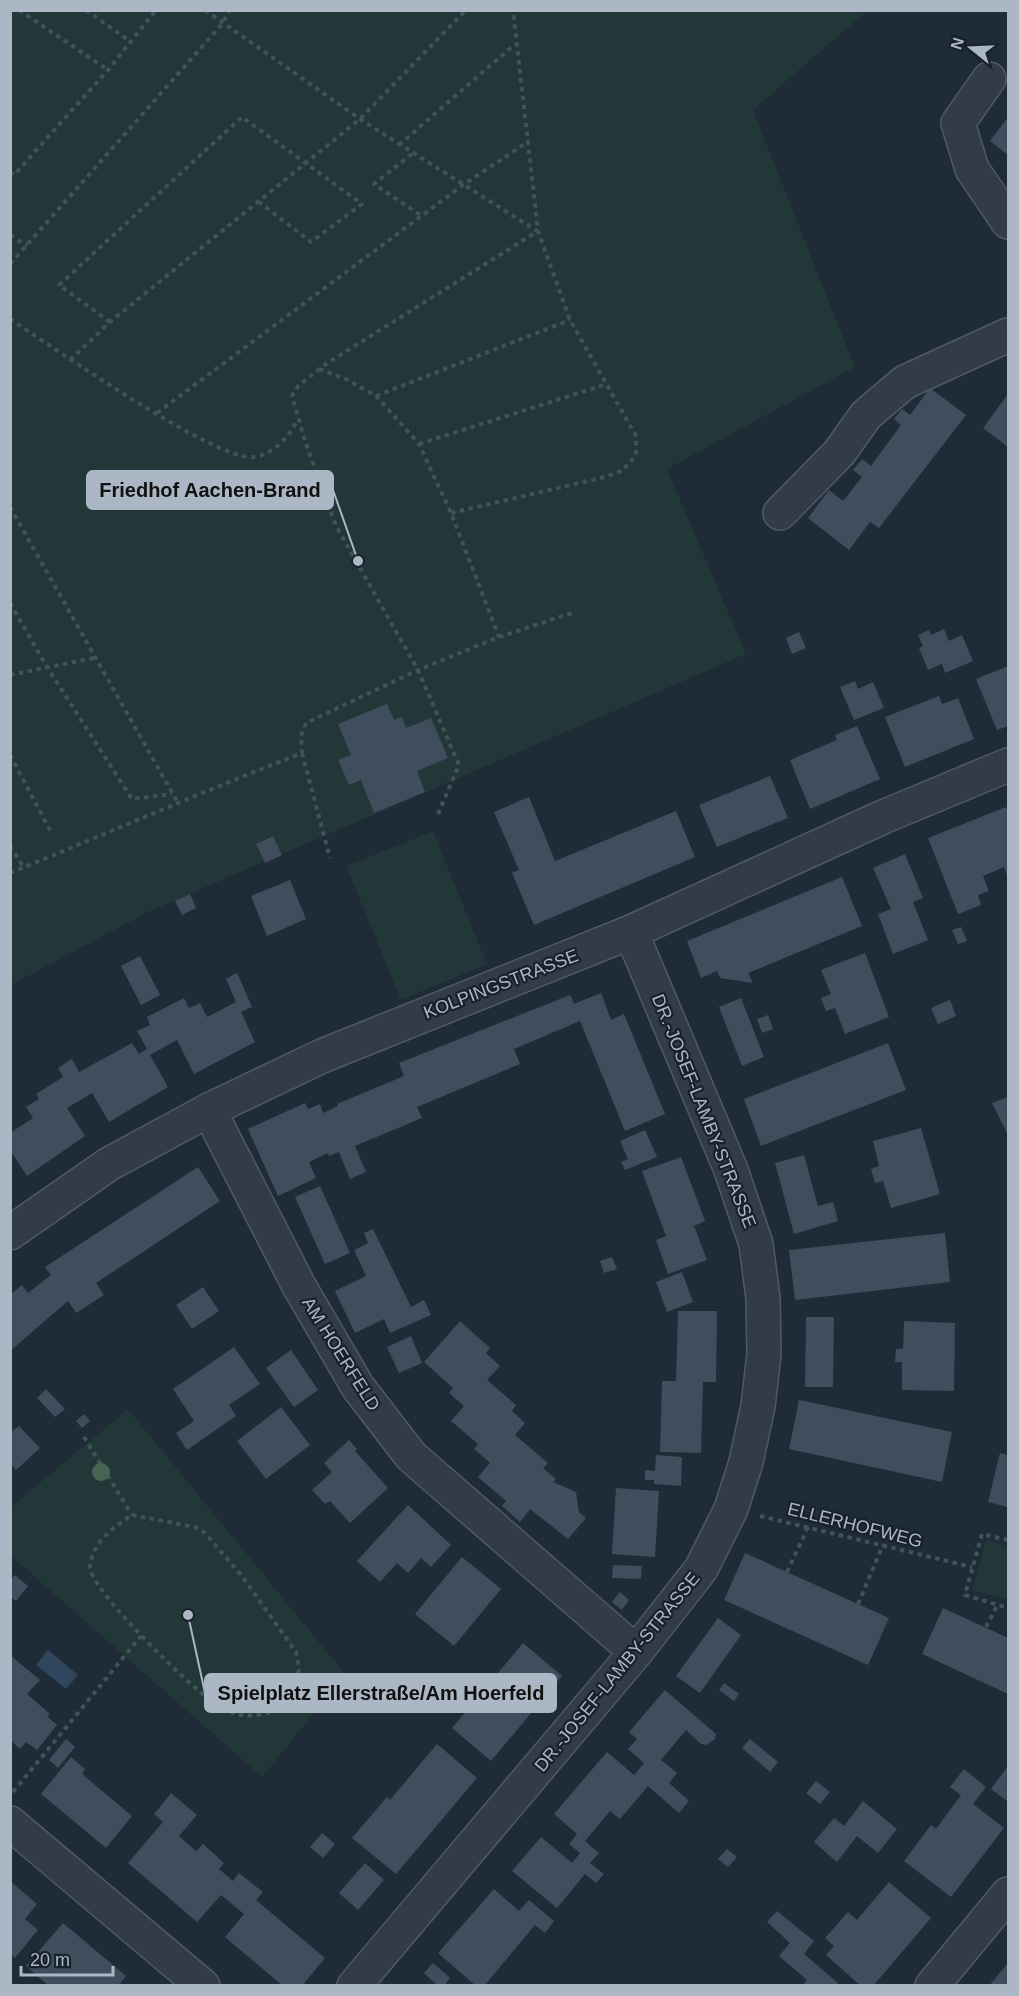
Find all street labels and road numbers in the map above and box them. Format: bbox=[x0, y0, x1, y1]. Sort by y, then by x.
street label: KOLPINGSTRASSE bbox=[421, 945, 581, 1023]
street label: DR.-JOSEF-LAMBY-STRASSE bbox=[648, 991, 760, 1231]
street label: AM HOERFELD bbox=[298, 1294, 384, 1414]
street label: ELLERHOFWEG bbox=[786, 1499, 924, 1551]
street label: DR.-JOSEF-LAMBY-STRASSE bbox=[530, 1568, 704, 1776]

